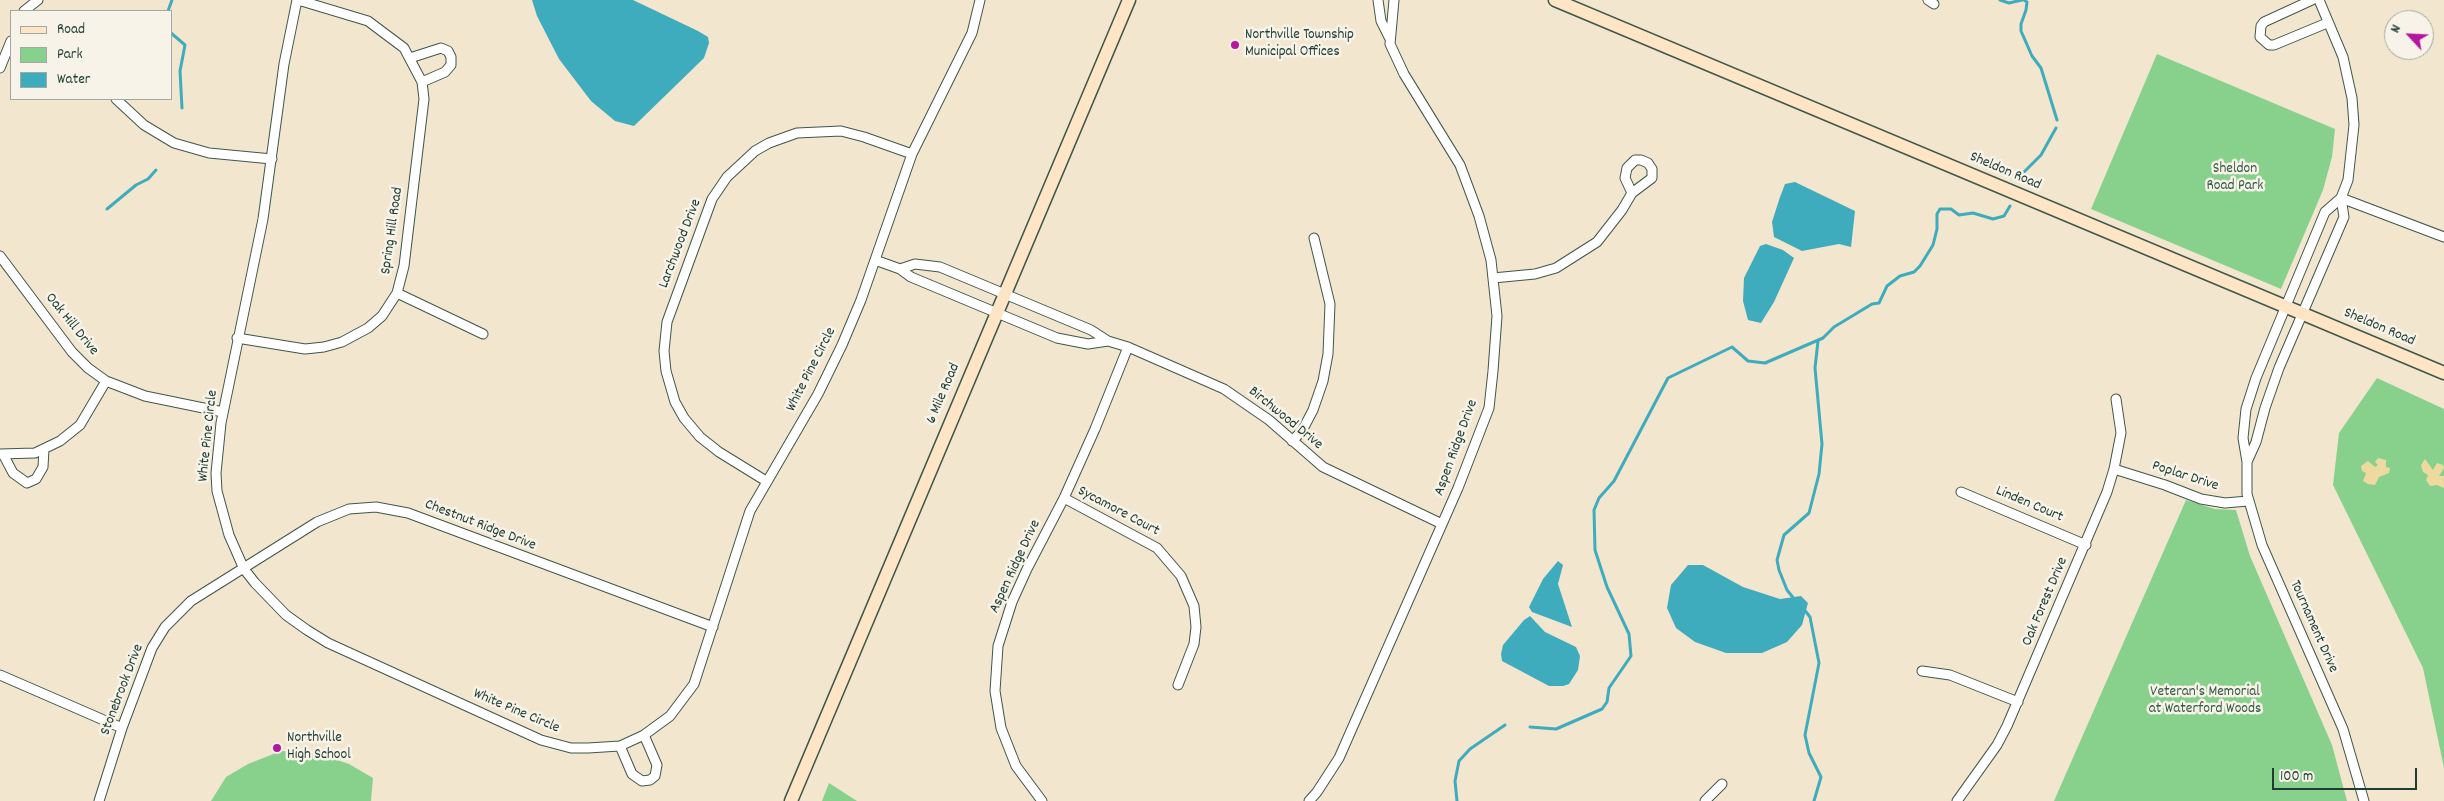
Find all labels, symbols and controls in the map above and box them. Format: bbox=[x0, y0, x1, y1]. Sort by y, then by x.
legend bbox=[10, 10, 172, 100]
north arrow bbox=[2384, 10, 2434, 60]
text: Road bbox=[57, 19, 85, 41]
text: N bbox=[2386, 22, 2407, 36]
place label: Northville Township Municipal Offices bbox=[1245, 27, 1354, 62]
marker: Northville Township Municipal Offices bbox=[1229, 39, 1241, 51]
text: Park bbox=[57, 44, 83, 66]
text: Water bbox=[57, 69, 90, 91]
street label: Sheldon Road bbox=[1967, 149, 2043, 195]
park label: Sheldon Road Park bbox=[2206, 161, 2264, 196]
street label: Spring Hill Road bbox=[378, 186, 408, 276]
street label: Larchwood Drive bbox=[656, 197, 706, 291]
street label: Oak Hill Drive bbox=[40, 290, 102, 360]
street label: Sheldon Road bbox=[2341, 305, 2417, 351]
street label: White Pine Circle bbox=[783, 325, 841, 415]
street label: 6 Mile Road bbox=[923, 361, 965, 427]
street label: Birchwood Drive bbox=[1244, 383, 1326, 455]
street label: White Pine Circle bbox=[195, 389, 223, 483]
street label: Aspen Ridge Drive bbox=[1431, 397, 1483, 499]
street label: Poplar Drive bbox=[2149, 458, 2221, 496]
street label: Sycamore Court bbox=[1074, 483, 1162, 541]
street label: Linden Court bbox=[1993, 483, 2065, 527]
street label: Chestnut Ridge Drive bbox=[422, 497, 538, 555]
street label: Aspen Ridge Drive bbox=[987, 517, 1045, 617]
street label: Oak Forest Drive bbox=[2019, 555, 2073, 649]
street label: Tournament Drive bbox=[2285, 578, 2341, 676]
street label: Stonebrook Drive bbox=[97, 642, 149, 738]
park label: Veteran's Memorial at Waterford Woods bbox=[2149, 684, 2261, 719]
street label: White Pine Circle bbox=[470, 686, 562, 738]
place label: Northville High School bbox=[287, 730, 351, 765]
marker: Northville High School bbox=[271, 742, 283, 754]
scale bar bbox=[2274, 758, 2419, 790]
text: 100 m bbox=[2280, 766, 2313, 788]

